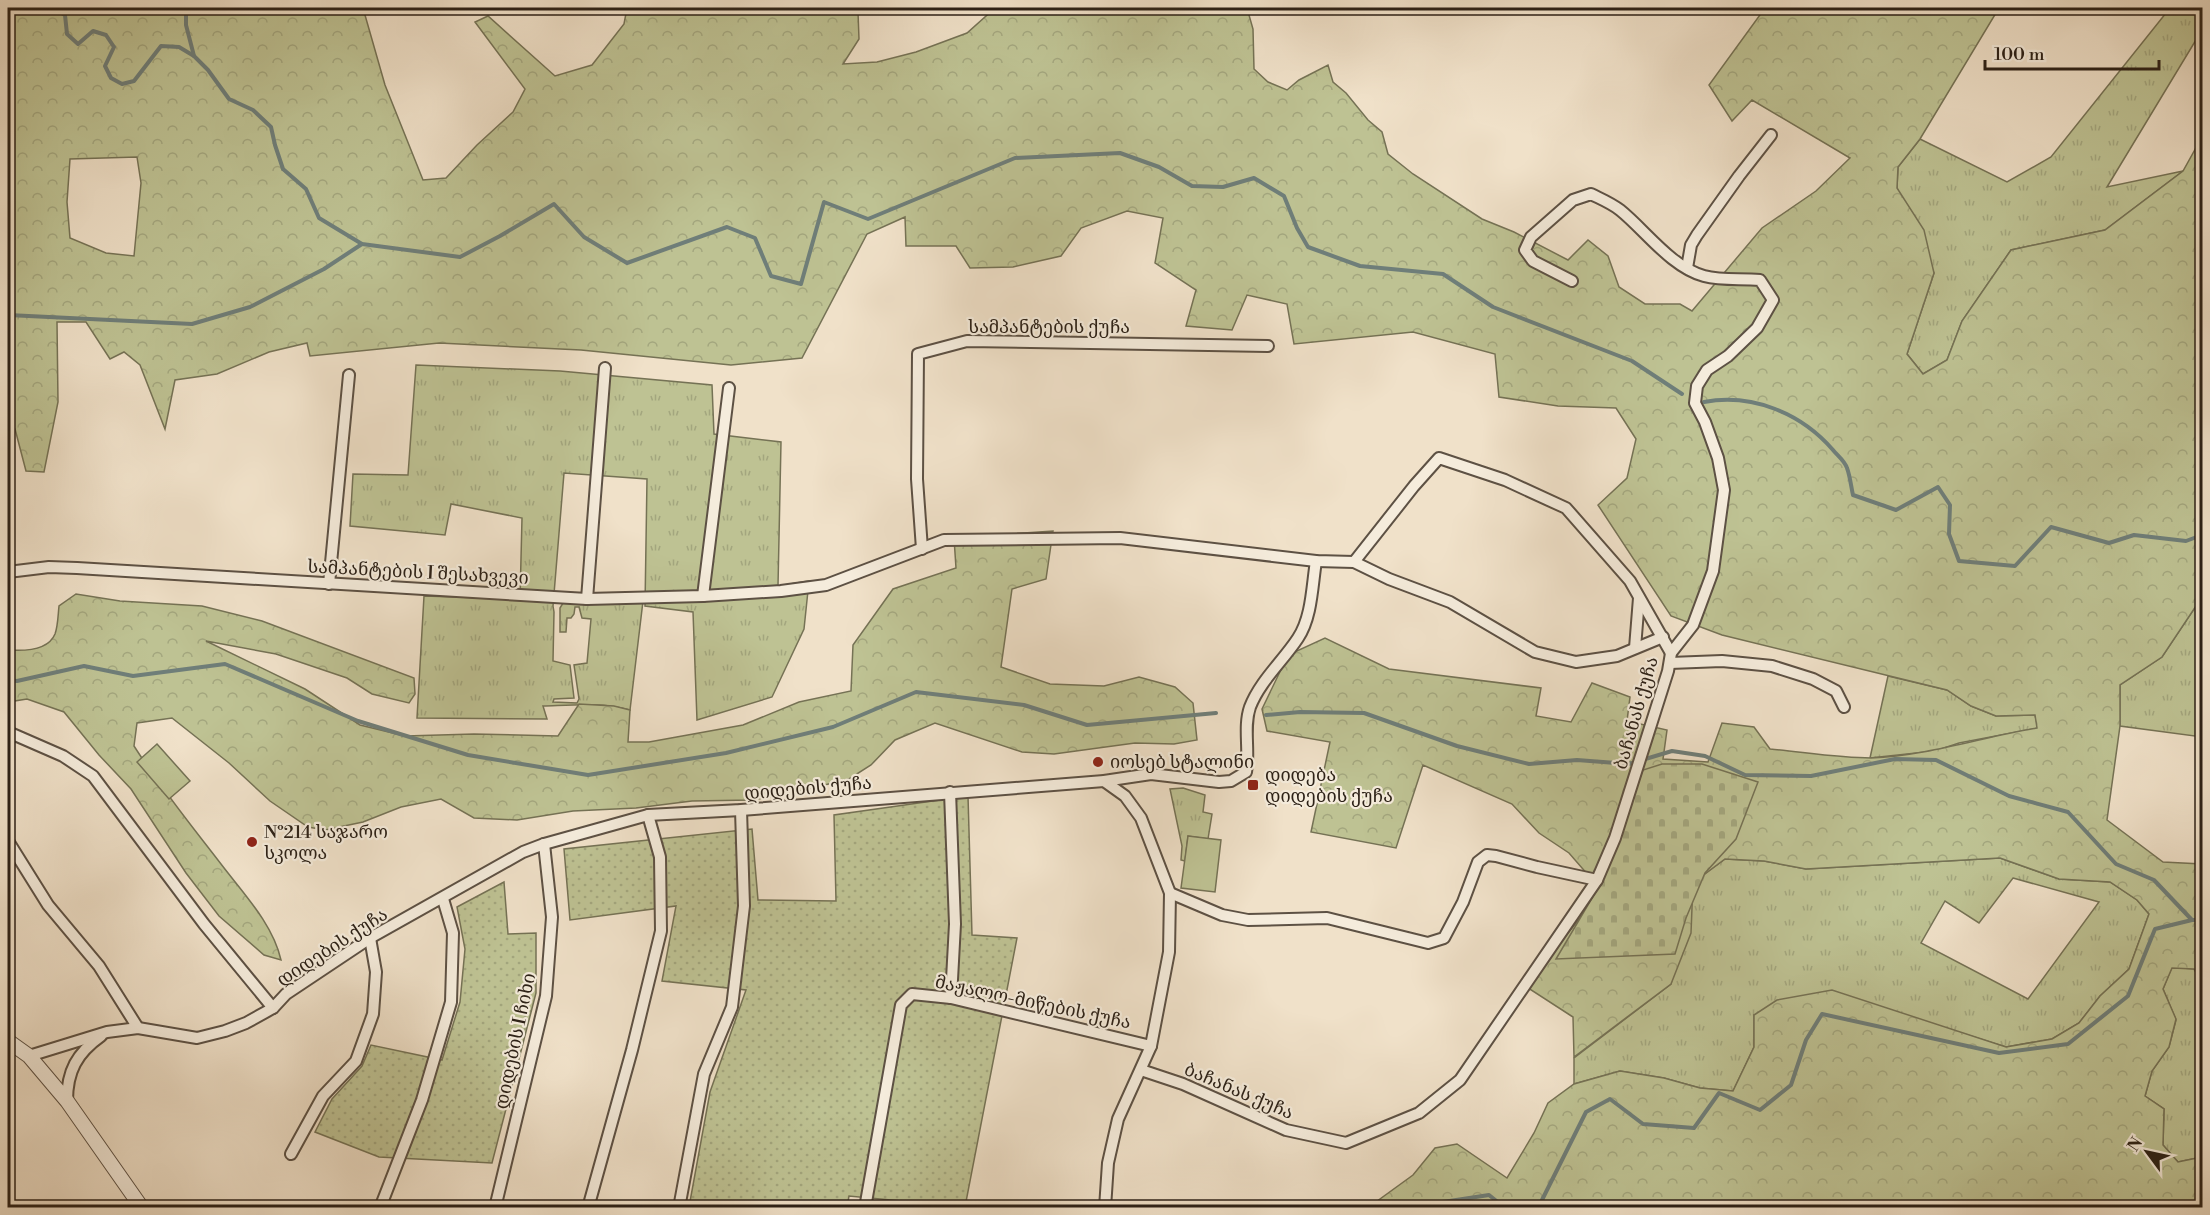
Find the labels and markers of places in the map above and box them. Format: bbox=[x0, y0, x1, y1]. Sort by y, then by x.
place label: იოსებ სტალინი bbox=[1110, 751, 1254, 774]
marker: იოსებ სტალინი bbox=[1091, 755, 1105, 769]
place label: დიდება დიდების ქუჩა bbox=[1265, 764, 1393, 808]
marker: დიდება დიდების ქუჩა bbox=[1246, 778, 1260, 792]
place label: №214 საჯარო სკოლა bbox=[264, 821, 388, 865]
marker: №214 საჯარო სკოლა bbox=[245, 835, 259, 849]

